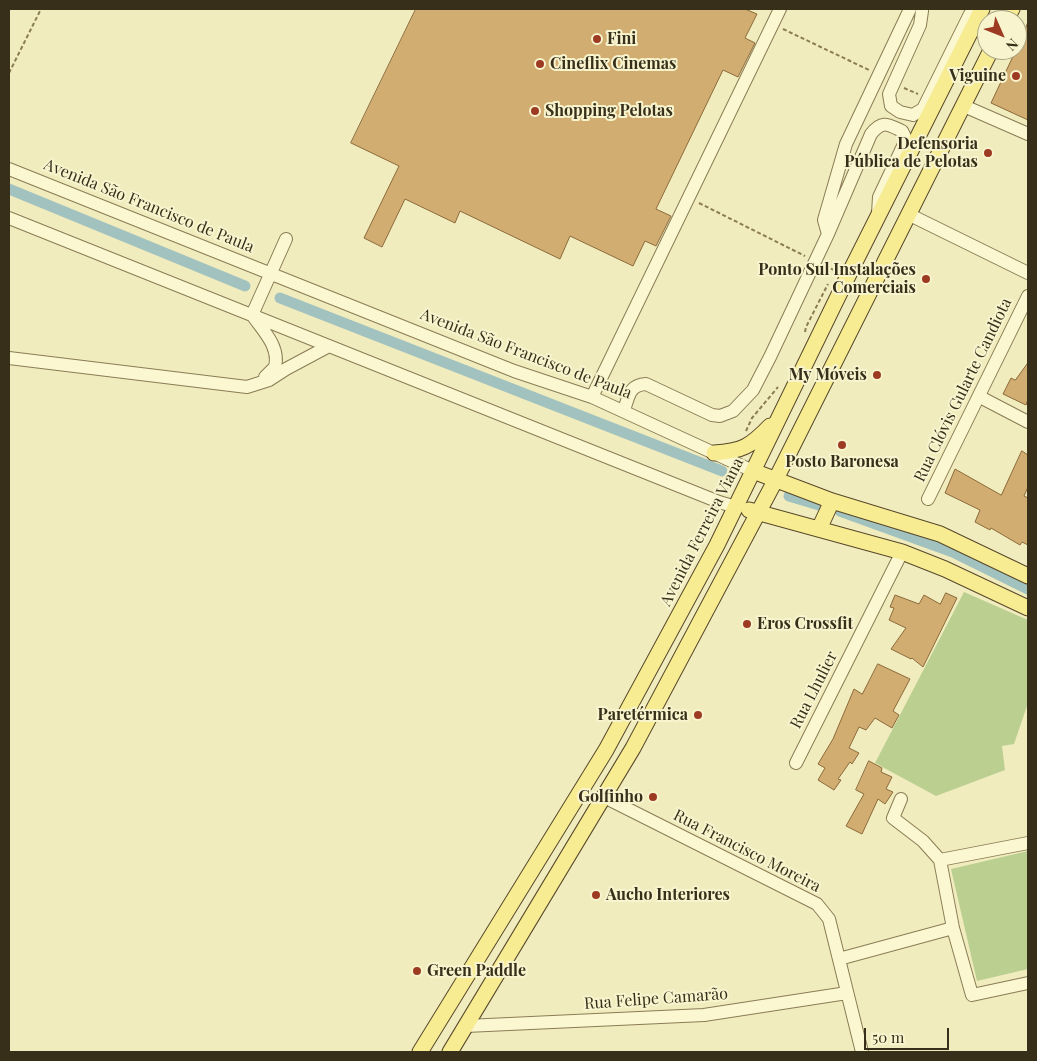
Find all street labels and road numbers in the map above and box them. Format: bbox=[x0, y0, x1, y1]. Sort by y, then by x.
street label: Avenida São Francisco de Paula bbox=[41, 155, 257, 257]
street label: Rua Clóvis Gularte Candiota bbox=[910, 295, 1016, 485]
street label: Avenida São Francisco de Paula bbox=[418, 305, 634, 403]
street label: Avenida Ferreira Viana bbox=[656, 455, 748, 609]
street label: Rua Lhulier bbox=[786, 648, 842, 732]
street label: Rua Francisco Moreira bbox=[670, 806, 824, 896]
street label: Rua Felipe Camarão bbox=[583, 984, 729, 1014]

